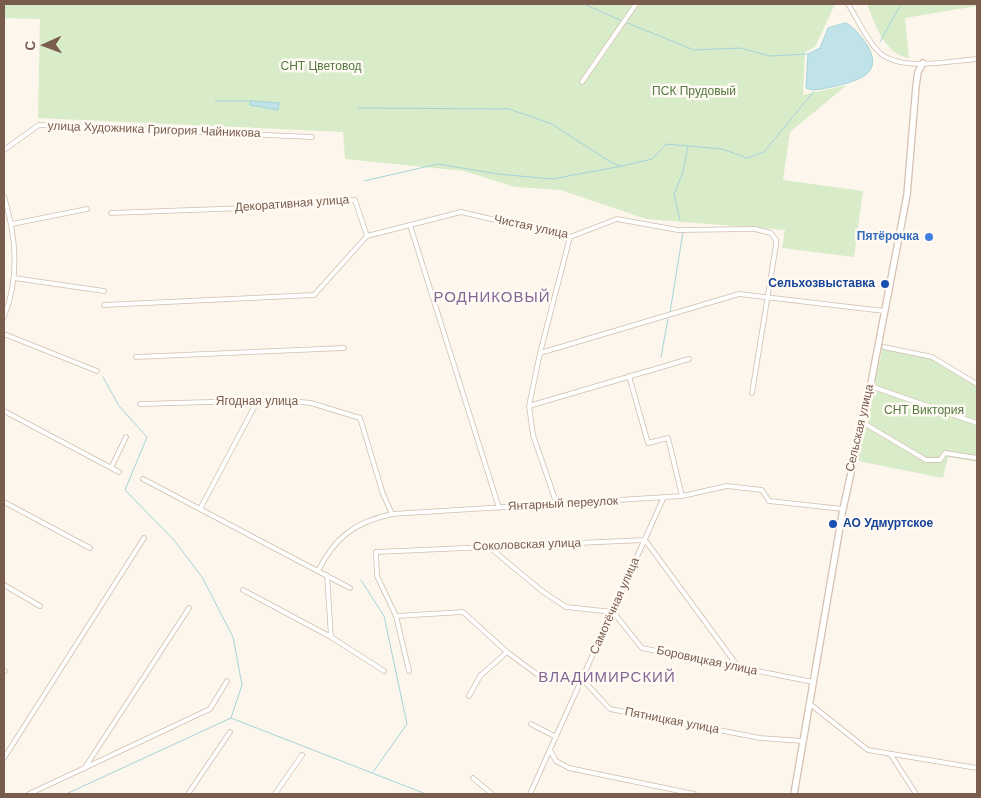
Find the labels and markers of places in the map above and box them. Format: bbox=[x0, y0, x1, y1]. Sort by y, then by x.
place label: Пятёрочка bbox=[857, 230, 919, 244]
marker: Пятёрочка bbox=[923, 231, 935, 243]
place label: Сельхозвыставка bbox=[768, 277, 875, 291]
marker: Сельхозвыставка bbox=[879, 278, 891, 290]
place label: АО Удмуртское bbox=[843, 517, 933, 531]
marker: АО Удмуртское bbox=[827, 518, 839, 530]

